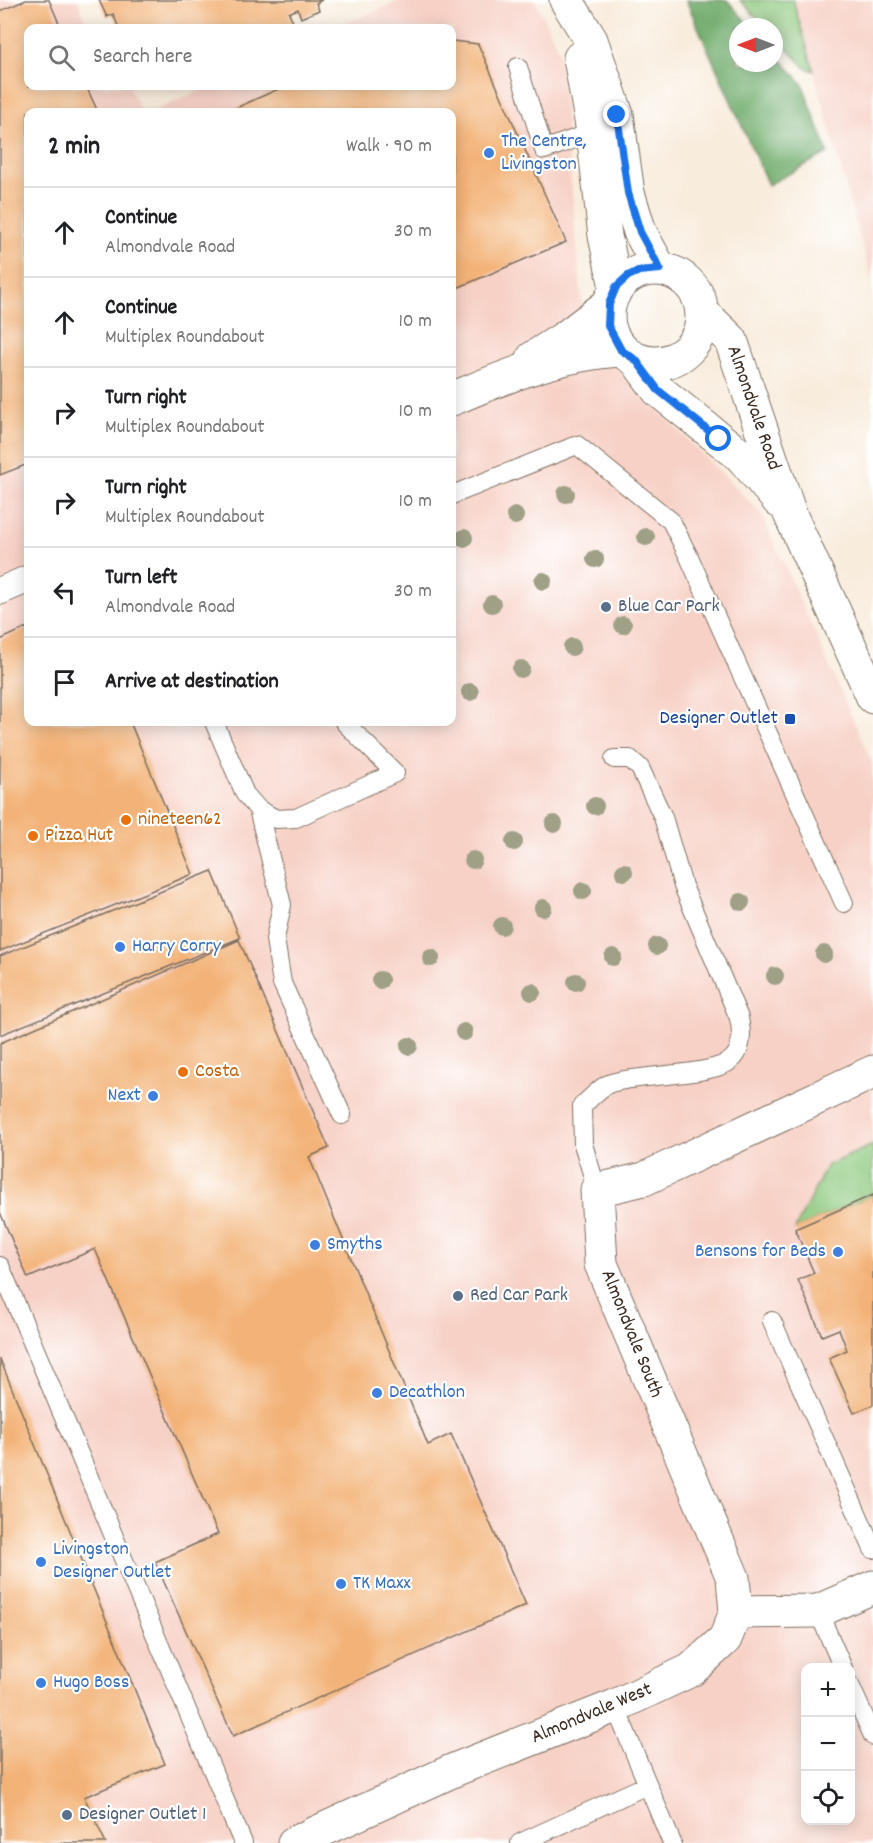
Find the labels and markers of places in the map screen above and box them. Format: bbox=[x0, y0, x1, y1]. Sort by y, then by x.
place label: The Centre, Livingston bbox=[501, 128, 587, 179]
marker: The Centre, Livingston bbox=[482, 146, 496, 160]
place label: Blue Car Park bbox=[618, 593, 720, 621]
marker: Blue Car Park bbox=[599, 600, 613, 614]
place label: Designer Outlet bbox=[660, 705, 778, 733]
marker: Designer Outlet bbox=[783, 712, 797, 726]
place label: nineteen62 bbox=[138, 806, 222, 834]
marker: nineteen62 bbox=[119, 813, 133, 827]
place label: Pizza Hut bbox=[45, 822, 113, 850]
marker: Pizza Hut bbox=[26, 829, 40, 843]
place label: Harry Corry bbox=[132, 933, 222, 961]
marker: Harry Corry bbox=[113, 940, 127, 954]
place label: Costa bbox=[195, 1058, 240, 1086]
marker: Costa bbox=[176, 1065, 190, 1079]
place label: Next bbox=[108, 1082, 141, 1110]
marker: Next bbox=[146, 1089, 160, 1103]
place label: Smyths bbox=[327, 1231, 383, 1259]
marker: Smyths bbox=[308, 1238, 322, 1252]
place label: Bensons for Beds bbox=[695, 1238, 826, 1266]
marker: Bensons for Beds bbox=[831, 1245, 845, 1259]
place label: Red Car Park bbox=[470, 1282, 568, 1310]
marker: Red Car Park bbox=[451, 1289, 465, 1303]
place label: Decathlon bbox=[389, 1379, 465, 1407]
marker: Decathlon bbox=[370, 1386, 384, 1400]
place label: Livingston Designer Outlet bbox=[53, 1536, 171, 1587]
marker: Livingston Designer Outlet bbox=[34, 1555, 48, 1569]
place label: TK Maxx bbox=[353, 1570, 411, 1598]
marker: TK Maxx bbox=[334, 1577, 348, 1591]
place label: Hugo Boss bbox=[53, 1669, 129, 1697]
marker: Hugo Boss bbox=[34, 1676, 48, 1690]
place label: Designer Outlet 1 bbox=[79, 1801, 206, 1829]
marker: Designer Outlet 1 bbox=[60, 1808, 74, 1822]

